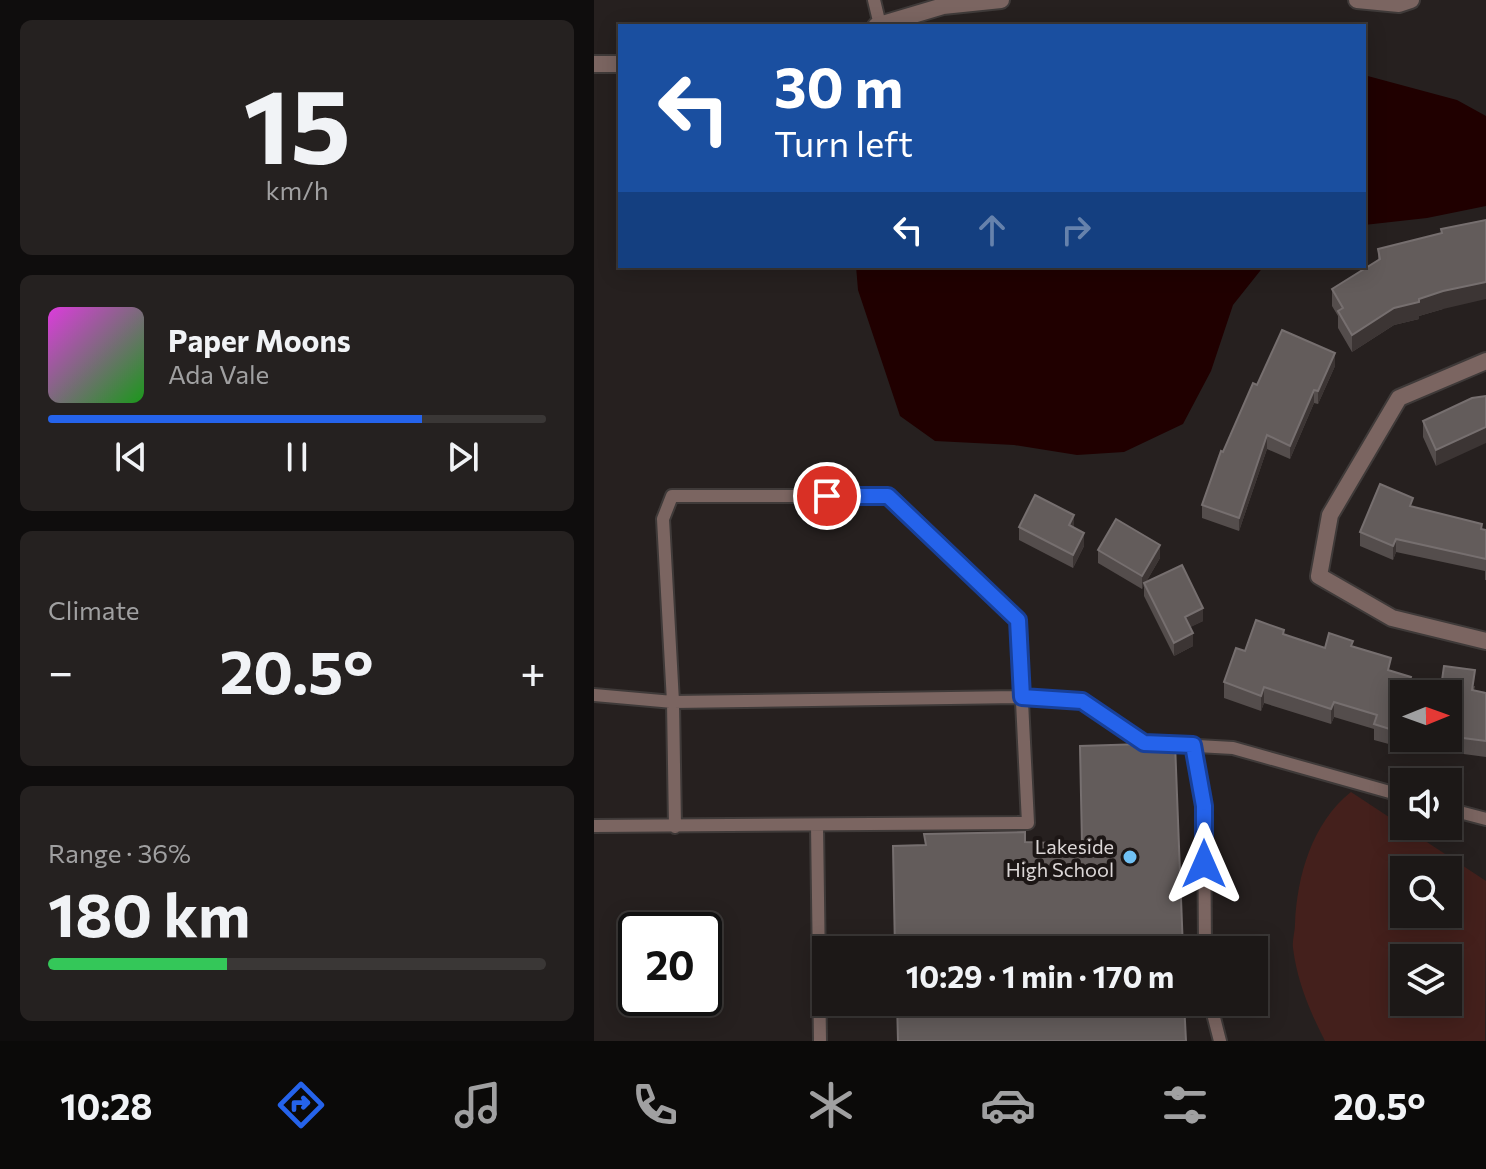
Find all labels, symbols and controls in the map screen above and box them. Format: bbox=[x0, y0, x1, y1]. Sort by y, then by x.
text: 30 m bbox=[774, 51, 903, 120]
icon: left bbox=[642, 56, 746, 160]
text: 15 bbox=[243, 58, 351, 185]
text: Turn left bbox=[774, 120, 913, 164]
text: km/h bbox=[265, 174, 329, 205]
icon: left bbox=[886, 208, 930, 252]
icon: ahead bbox=[970, 208, 1014, 252]
icon: right bbox=[1054, 208, 1098, 252]
text: Paper Moons bbox=[168, 321, 351, 358]
text: Ada Vale bbox=[168, 358, 269, 389]
icon: previous bbox=[109, 435, 153, 479]
icon: pause bbox=[275, 435, 319, 479]
icon: next bbox=[441, 435, 485, 479]
pin bbox=[793, 462, 861, 530]
icon: arrive bbox=[805, 474, 849, 518]
text: Climate bbox=[48, 594, 140, 625]
text: 20.5° bbox=[220, 633, 374, 706]
text: − bbox=[48, 643, 73, 697]
text: + bbox=[520, 643, 546, 697]
north arrow bbox=[1390, 680, 1462, 752]
map controls bbox=[1390, 680, 1462, 1016]
button: sound bbox=[1390, 768, 1462, 840]
position arrow bbox=[1162, 822, 1246, 906]
place label: Lakeside High School bbox=[1006, 834, 1114, 881]
text: Range · 36% bbox=[48, 837, 191, 868]
marker: Lakeside High School bbox=[1121, 848, 1139, 866]
button: search bbox=[1390, 856, 1462, 928]
text: 180 km bbox=[48, 876, 250, 949]
speed limit sign: 20 bbox=[618, 912, 722, 1016]
button: layers bbox=[1390, 944, 1462, 1016]
text: 10:29 · 1 min · 170 m bbox=[906, 957, 1174, 994]
icon: directions bbox=[273, 1077, 329, 1133]
icon: music bbox=[450, 1077, 506, 1133]
icon: phone bbox=[627, 1077, 683, 1133]
icon: climate bbox=[803, 1077, 859, 1133]
icon: car bbox=[980, 1077, 1036, 1133]
icon: filters bbox=[1157, 1077, 1213, 1133]
text: 10:28 bbox=[60, 1083, 153, 1127]
text: 20.5° bbox=[1333, 1083, 1426, 1127]

